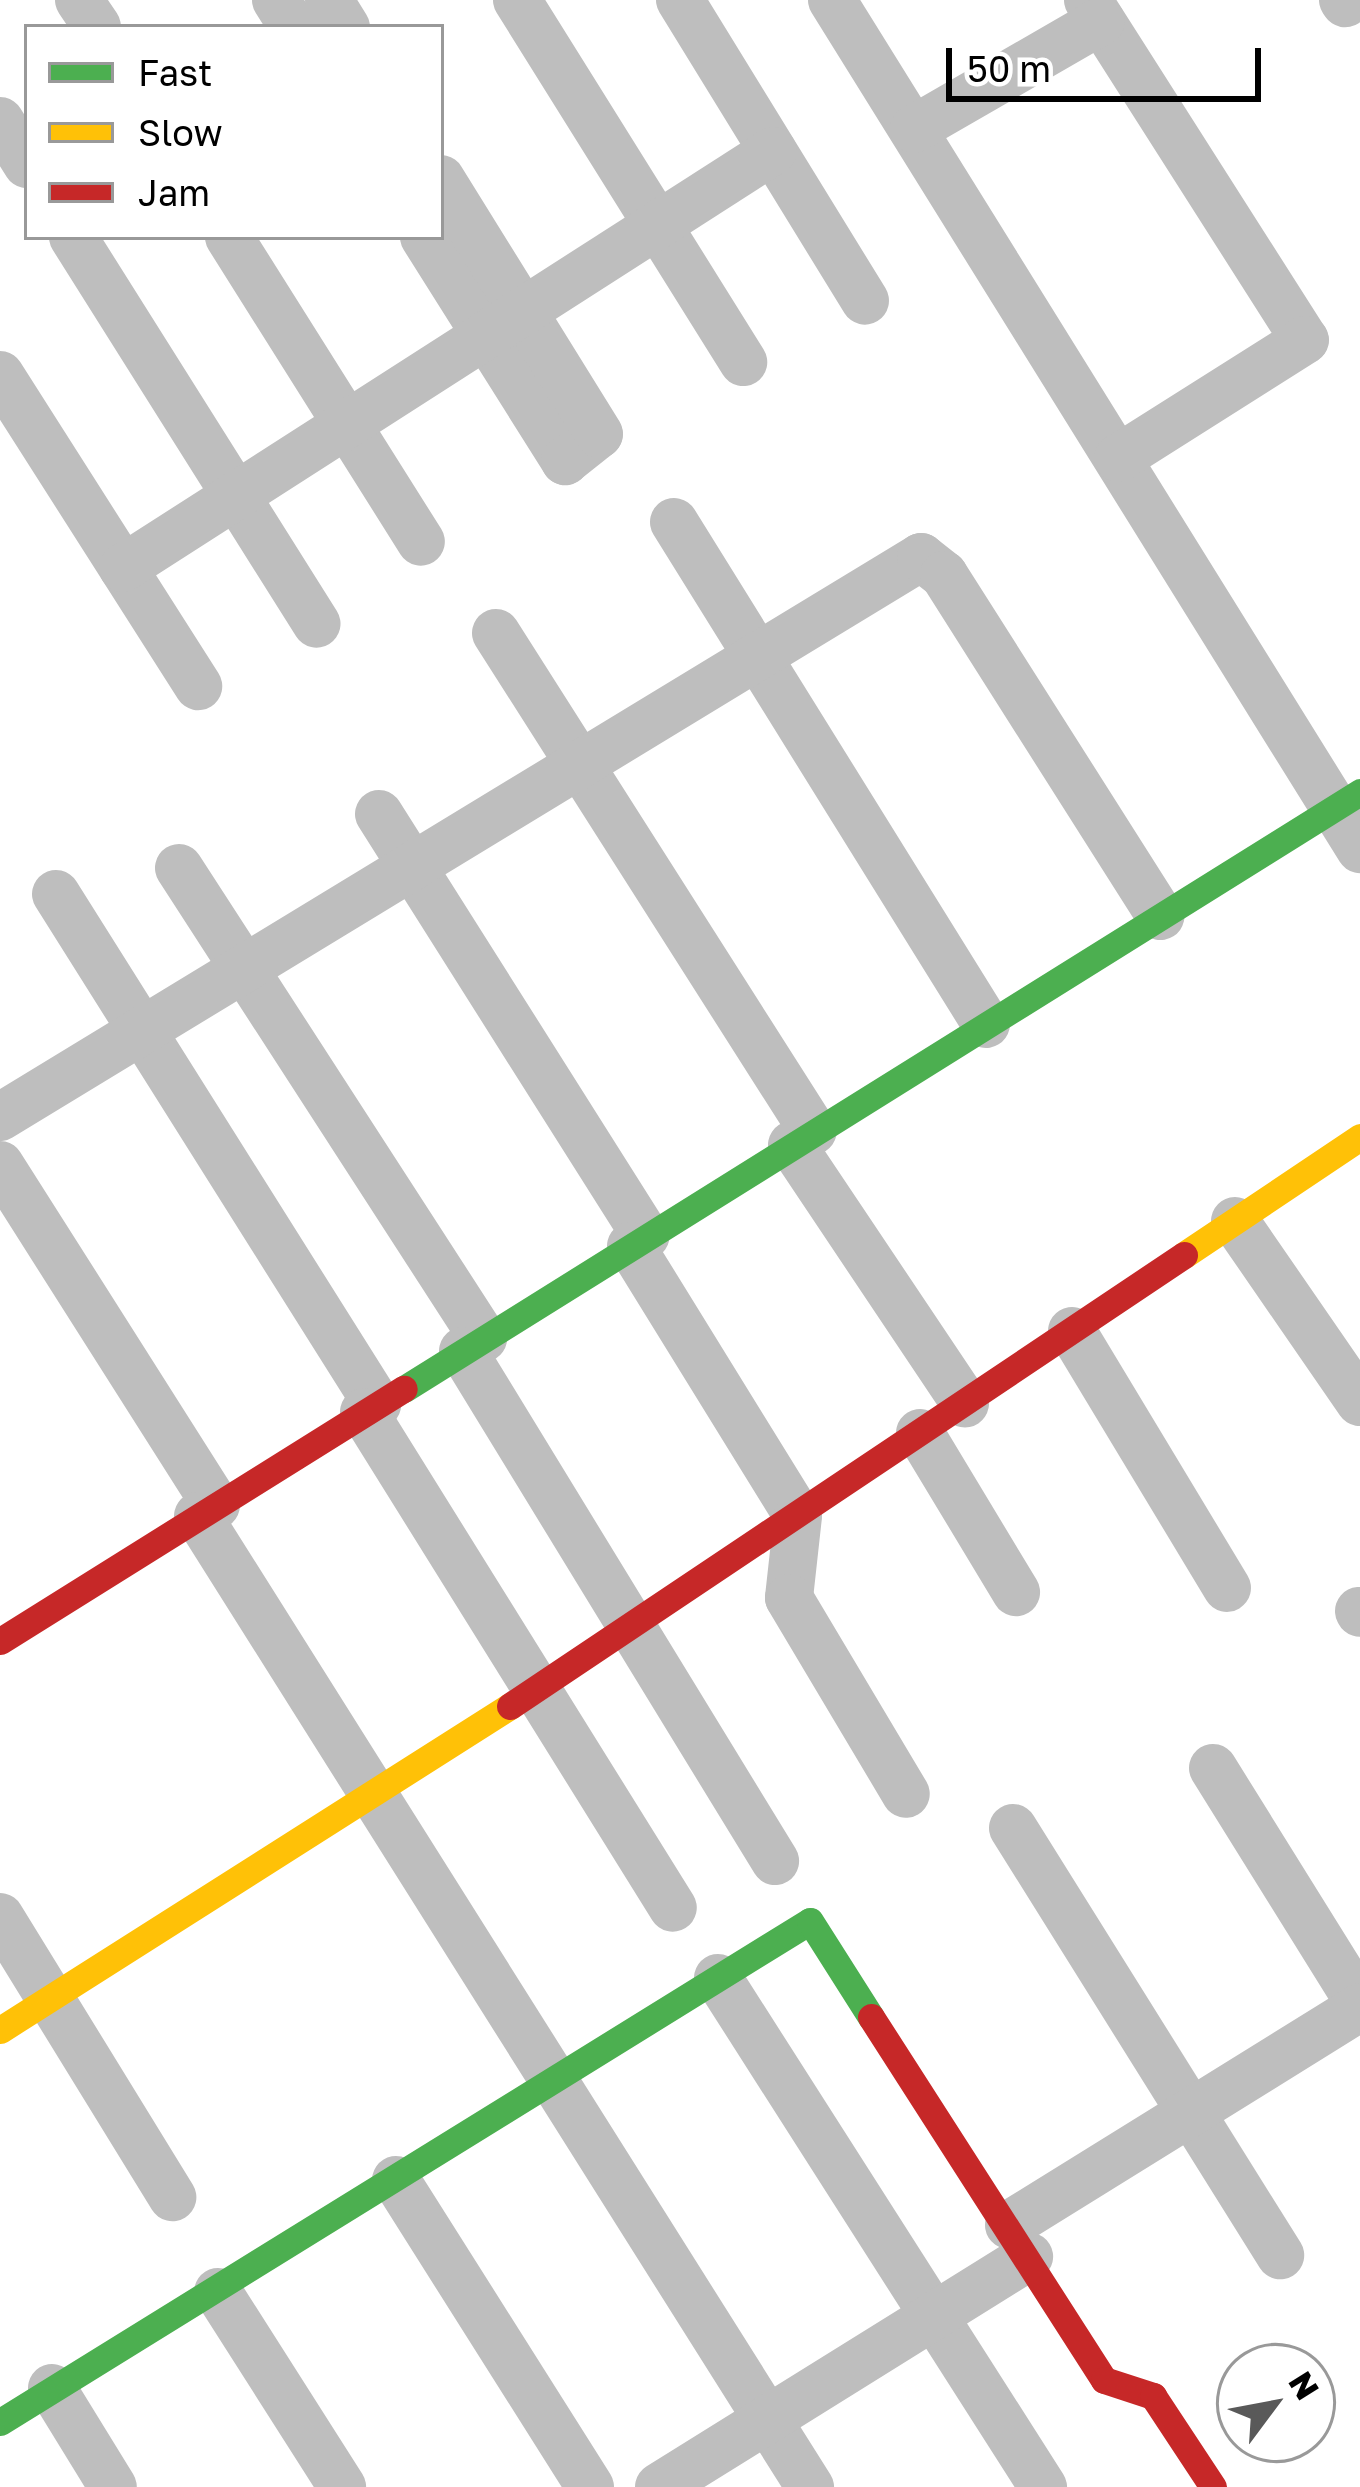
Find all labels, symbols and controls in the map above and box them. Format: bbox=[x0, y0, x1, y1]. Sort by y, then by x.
legend bbox=[24, 24, 444, 240]
scale bar bbox=[952, 24, 1267, 98]
text: 50 m bbox=[967, 47, 1051, 90]
text: Fast bbox=[138, 51, 213, 94]
text: Slow bbox=[138, 111, 223, 154]
text: Jam bbox=[138, 171, 210, 214]
north arrow bbox=[1216, 2343, 1336, 2463]
text: N bbox=[1281, 2364, 1328, 2406]

